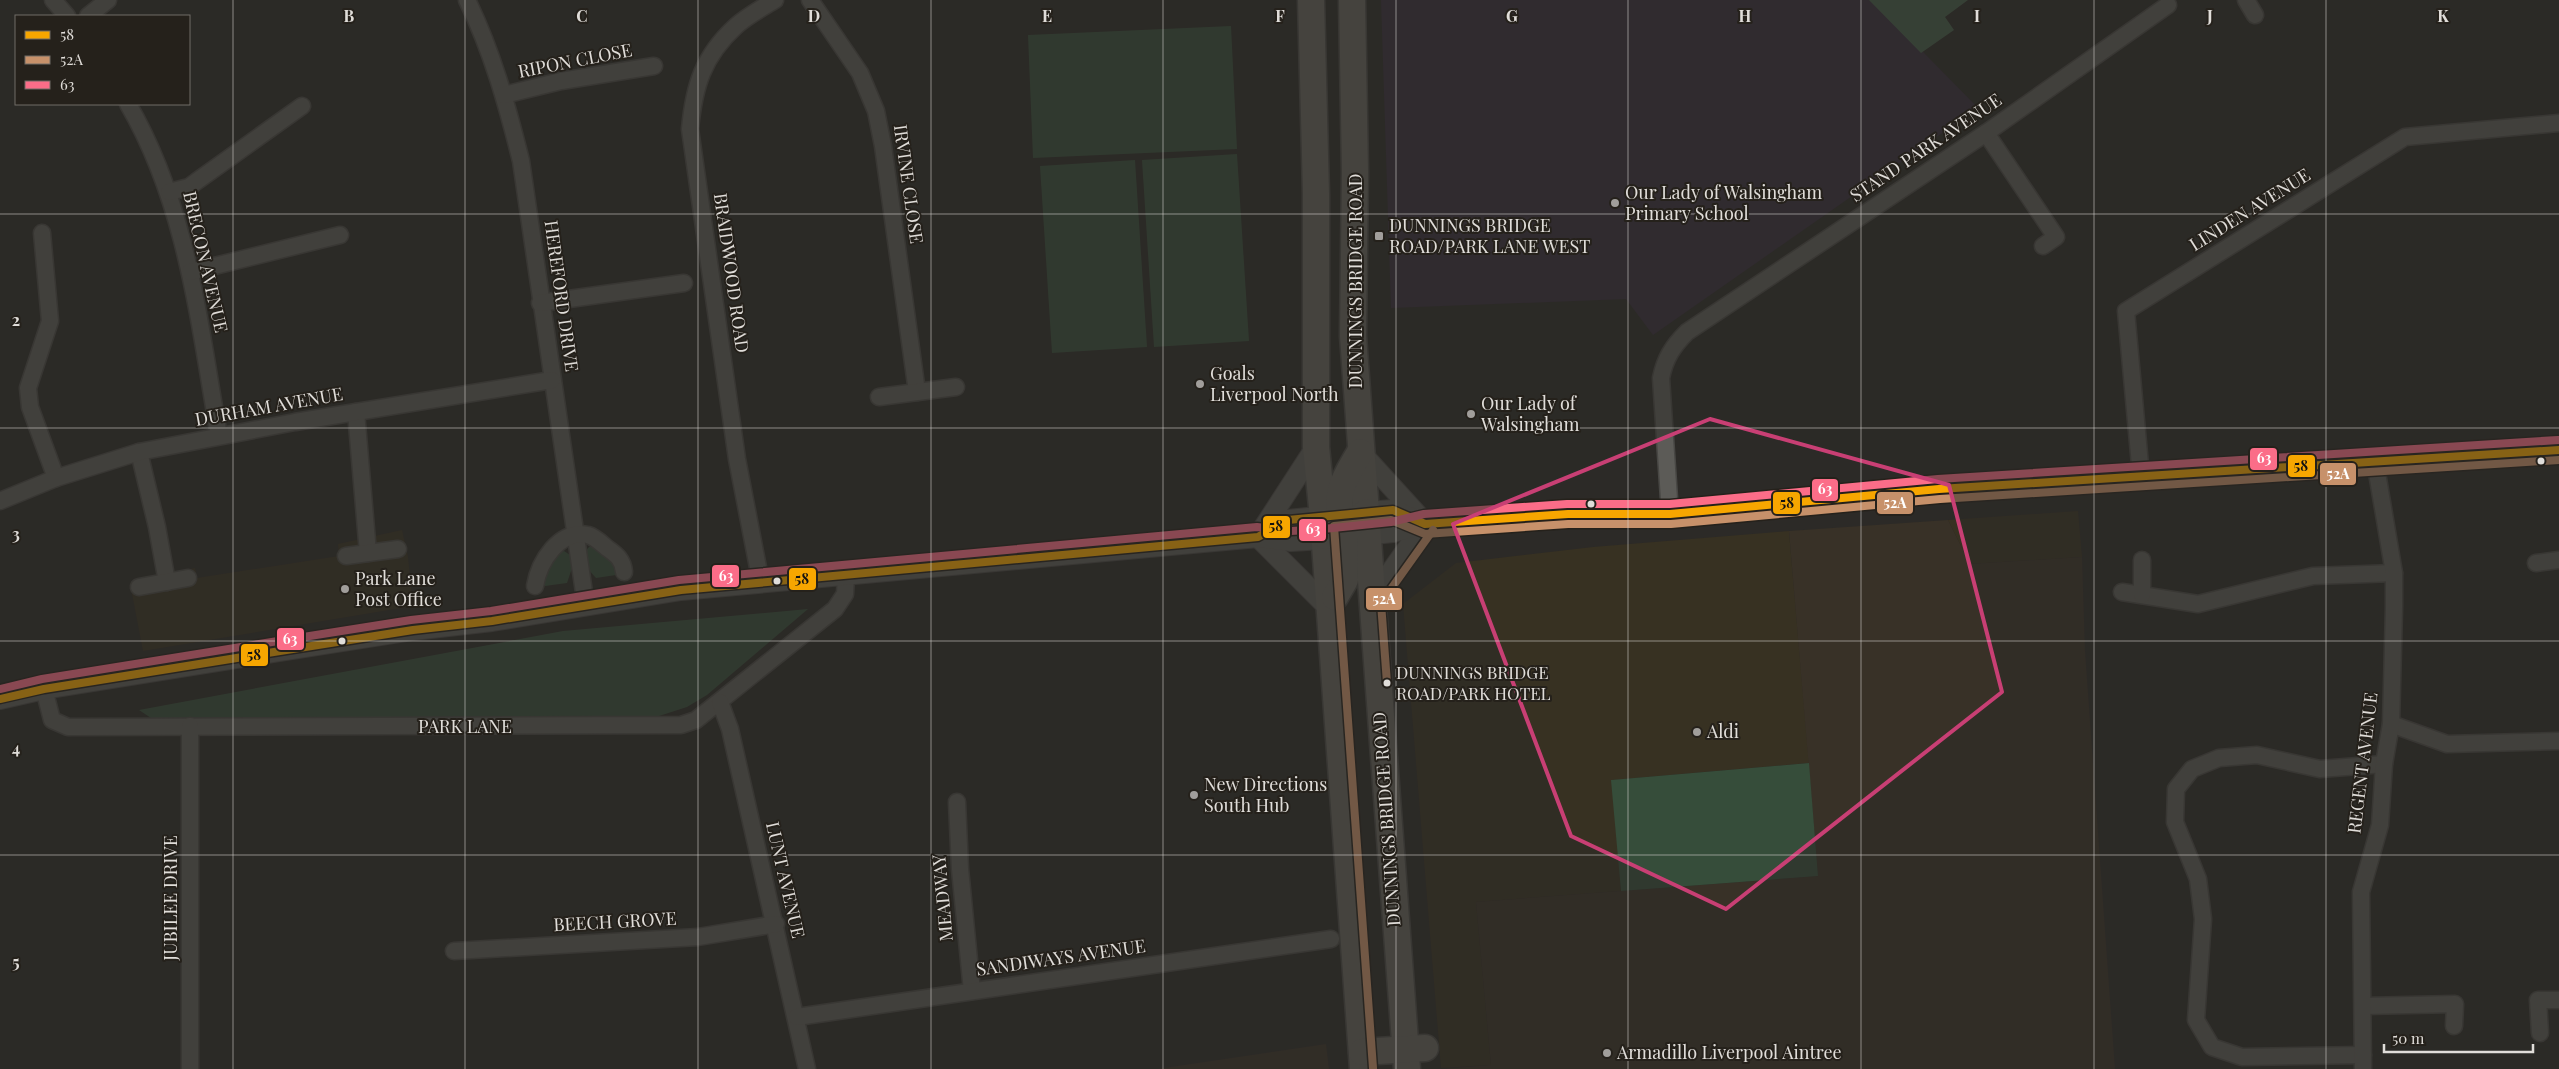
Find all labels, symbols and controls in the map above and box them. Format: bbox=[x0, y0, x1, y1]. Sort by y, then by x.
text: B bbox=[344, 5, 355, 26]
text: C bbox=[576, 5, 588, 26]
text: D bbox=[808, 5, 820, 26]
text: E bbox=[1042, 5, 1052, 26]
text: F bbox=[1275, 5, 1285, 26]
text: G bbox=[1506, 5, 1518, 26]
text: H bbox=[1739, 5, 1752, 26]
text: I bbox=[1974, 5, 1980, 26]
text: J bbox=[2206, 5, 2213, 26]
text: K bbox=[2437, 5, 2449, 26]
legend bbox=[15, 15, 190, 105]
text: 58 bbox=[60, 24, 74, 44]
street label: RIPON CLOSE bbox=[516, 37, 634, 83]
text: 52A bbox=[60, 49, 83, 69]
text: 63 bbox=[60, 74, 75, 94]
street label: STAND PARK AVENUE bbox=[1845, 87, 2006, 207]
street label: IRVINE CLOSE bbox=[889, 123, 929, 245]
street label: LINDEN AVENUE bbox=[2184, 162, 2315, 256]
street label: DUNNINGS BRIDGE ROAD bbox=[1343, 174, 1367, 388]
place label: Our Lady of Walsingham Primary School bbox=[1625, 180, 1822, 225]
street label: BRECON AVENUE bbox=[178, 189, 234, 335]
street label: BRAIDWOOD ROAD bbox=[709, 191, 755, 354]
marker: Our Lady of Walsingham Primary School bbox=[1609, 197, 1621, 209]
place label: DUNNINGS BRIDGE ROAD/PARK LANE WEST bbox=[1389, 213, 1590, 258]
street label: HEREFORD DRIVE bbox=[539, 219, 584, 373]
marker: DUNNINGS BRIDGE ROAD/PARK LANE WEST bbox=[1373, 230, 1385, 242]
text: 2 bbox=[12, 309, 20, 330]
place label: Goals Liverpool North bbox=[1210, 361, 1339, 406]
marker: Goals Liverpool North bbox=[1194, 378, 1206, 390]
street label: DURHAM AVENUE bbox=[193, 381, 345, 431]
place label: Our Lady of Walsingham bbox=[1480, 391, 1579, 436]
marker: Our Lady of Walsingham bbox=[1465, 408, 1477, 420]
line badge: 63 bbox=[2249, 447, 2278, 471]
text: 63 bbox=[2257, 448, 2272, 467]
line badge: 58 bbox=[2287, 454, 2316, 478]
text: 58 bbox=[2294, 456, 2308, 475]
unlabelled marker bbox=[2536, 456, 2546, 466]
line badge: 52A bbox=[2319, 462, 2357, 486]
text: 52A bbox=[2326, 464, 2350, 483]
line badge: 63 bbox=[1811, 478, 1839, 502]
text: 63 bbox=[1818, 479, 1833, 498]
line badge: 58 bbox=[1772, 491, 1801, 515]
line badge: 52A bbox=[1876, 491, 1914, 515]
text: 58 bbox=[1780, 493, 1794, 512]
text: 52A bbox=[1883, 493, 1907, 512]
unlabelled marker bbox=[1586, 499, 1596, 509]
line badge: 58 bbox=[1262, 515, 1291, 539]
text: 58 bbox=[1269, 516, 1283, 535]
line badge: 63 bbox=[1298, 518, 1327, 542]
text: 63 bbox=[1306, 519, 1321, 538]
text: 3 bbox=[12, 523, 20, 544]
line badge: 63 bbox=[711, 564, 740, 588]
place label: Park Lane Post Office bbox=[355, 566, 442, 611]
text: 63 bbox=[719, 566, 734, 585]
line badge: 58 bbox=[788, 567, 817, 591]
text: 58 bbox=[795, 569, 809, 588]
unlabelled marker bbox=[772, 576, 782, 586]
marker: Park Lane Post Office bbox=[339, 583, 351, 595]
line badge: 52A bbox=[1365, 587, 1403, 611]
text: 52A bbox=[1372, 589, 1396, 608]
line badge: 63 bbox=[276, 627, 305, 651]
text: 63 bbox=[283, 629, 298, 648]
unlabelled marker bbox=[337, 636, 347, 646]
line badge: 58 bbox=[240, 643, 269, 667]
text: 58 bbox=[247, 645, 261, 664]
place label: DUNNINGS BRIDGE ROAD/PARK HOTEL bbox=[1396, 661, 1551, 704]
marker: DUNNINGS BRIDGE ROAD/PARK HOTEL bbox=[1382, 678, 1392, 688]
street label: REGENT AVENUE bbox=[2341, 691, 2383, 835]
street label: DUNNINGS BRIDGE ROAD bbox=[1367, 711, 1405, 927]
street label: PARK LANE bbox=[418, 714, 512, 738]
place label: Aldi bbox=[1706, 719, 1739, 743]
marker: Aldi bbox=[1691, 726, 1703, 738]
text: 4 bbox=[12, 737, 20, 758]
place label: New Directions South Hub bbox=[1204, 772, 1327, 817]
marker: New Directions South Hub bbox=[1188, 789, 1200, 801]
street label: LUNT AVENUE bbox=[761, 819, 811, 940]
street label: JUBILEE DRIVE bbox=[158, 835, 182, 962]
street label: MEADWAY bbox=[926, 853, 958, 942]
street label: BEECH GROVE bbox=[553, 906, 677, 936]
street label: SANDIWAYS AVENUE bbox=[975, 933, 1147, 981]
text: 5 bbox=[12, 951, 20, 972]
scale bar bbox=[2384, 1022, 2533, 1054]
text: 50 m bbox=[2392, 1028, 2425, 1048]
place label: Armadillo Liverpool Aintree bbox=[1616, 1040, 1842, 1064]
marker: Armadillo Liverpool Aintree bbox=[1601, 1047, 1613, 1059]

